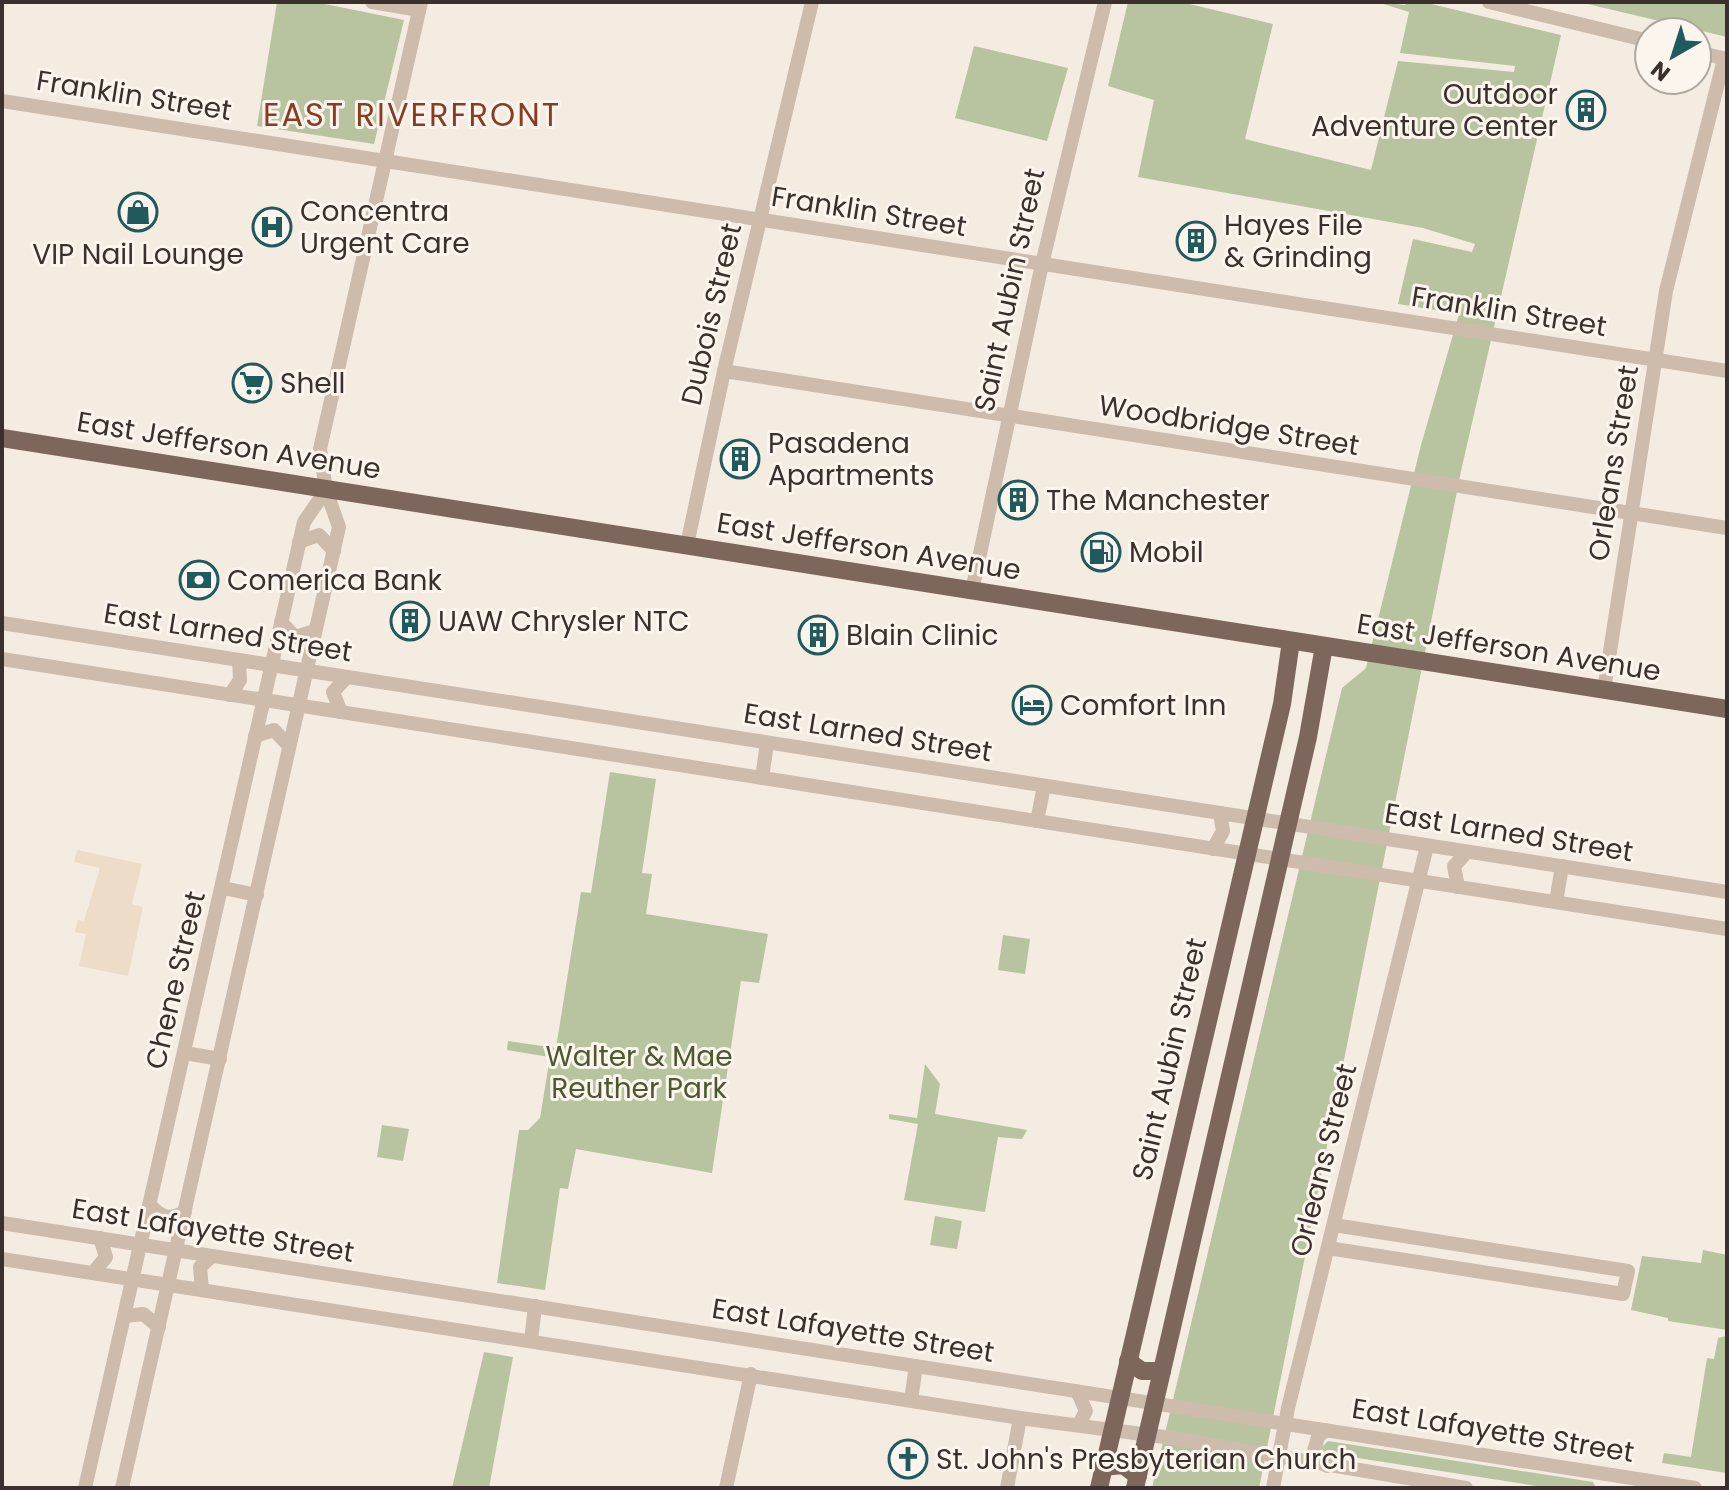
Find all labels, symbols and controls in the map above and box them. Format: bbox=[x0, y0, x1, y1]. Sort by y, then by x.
north arrow bbox=[1633, 16, 1713, 96]
text: N bbox=[1645, 54, 1677, 88]
street label: Franklin Street bbox=[34, 61, 234, 130]
place label: Outdoor Adventure Center bbox=[1311, 75, 1558, 146]
building icon: Outdoor Adventure Center bbox=[1565, 89, 1607, 131]
district label: EAST RIVERFRONT bbox=[263, 92, 561, 137]
street label: Saint Aubin Street bbox=[965, 165, 1054, 415]
street label: Franklin Street bbox=[769, 177, 969, 246]
shop icon: VIP Nail Lounge bbox=[117, 191, 159, 233]
place label: Concentra Urgent Care bbox=[300, 192, 470, 263]
hospital icon: Concentra Urgent Care bbox=[251, 206, 293, 248]
place label: Hayes File & Grinding bbox=[1224, 206, 1372, 277]
street label: Dubois Street bbox=[672, 219, 751, 409]
building icon: Hayes File & Grinding bbox=[1175, 220, 1217, 262]
place label: VIP Nail Lounge bbox=[32, 235, 244, 274]
street label: Franklin Street bbox=[1409, 277, 1609, 346]
supermarket icon: Shell bbox=[231, 362, 273, 404]
street label: Orleans Street bbox=[1579, 362, 1648, 564]
place label: Shell bbox=[280, 364, 346, 403]
street label: Woodbridge Street bbox=[1096, 386, 1362, 465]
street label: East Jefferson Avenue bbox=[74, 402, 384, 489]
place label: Pasadena Apartments bbox=[768, 424, 934, 495]
building icon: Pasadena Apartments bbox=[719, 438, 761, 480]
building icon: The Manchester bbox=[997, 479, 1039, 521]
place label: The Manchester bbox=[1046, 481, 1270, 520]
street label: East Jefferson Avenue bbox=[714, 503, 1024, 590]
fuel station icon: Mobil bbox=[1080, 531, 1122, 573]
place label: Mobil bbox=[1129, 533, 1204, 572]
bank icon: Comerica Bank bbox=[178, 559, 220, 601]
place label: Comerica Bank bbox=[227, 561, 442, 600]
street label: East Larned Street bbox=[101, 594, 355, 671]
building icon: UAW Chrysler NTC bbox=[389, 600, 431, 642]
place label: UAW Chrysler NTC bbox=[438, 602, 690, 641]
street label: East Jefferson Avenue bbox=[1354, 604, 1664, 691]
building icon: Blain Clinic bbox=[797, 614, 839, 656]
place label: Blain Clinic bbox=[846, 616, 998, 655]
hotel icon: Comfort Inn bbox=[1011, 684, 1053, 726]
place label: Comfort Inn bbox=[1060, 686, 1226, 725]
street label: East Larned Street bbox=[741, 694, 995, 771]
street label: East Larned Street bbox=[1382, 794, 1636, 871]
street label: Chene Street bbox=[136, 887, 215, 1073]
street label: Saint Aubin Street bbox=[1123, 934, 1216, 1184]
park label: Walter & Mae Reuther Park bbox=[545, 1037, 733, 1108]
street label: Orleans Street bbox=[1281, 1060, 1366, 1261]
street label: East Lafayette Street bbox=[69, 1189, 357, 1272]
street label: East Lafayette Street bbox=[709, 1289, 997, 1372]
street label: East Lafayette Street bbox=[1349, 1389, 1637, 1472]
church icon: St. John's Presbyterian Church bbox=[887, 1438, 929, 1480]
place label: St. John's Presbyterian Church bbox=[936, 1440, 1356, 1479]

